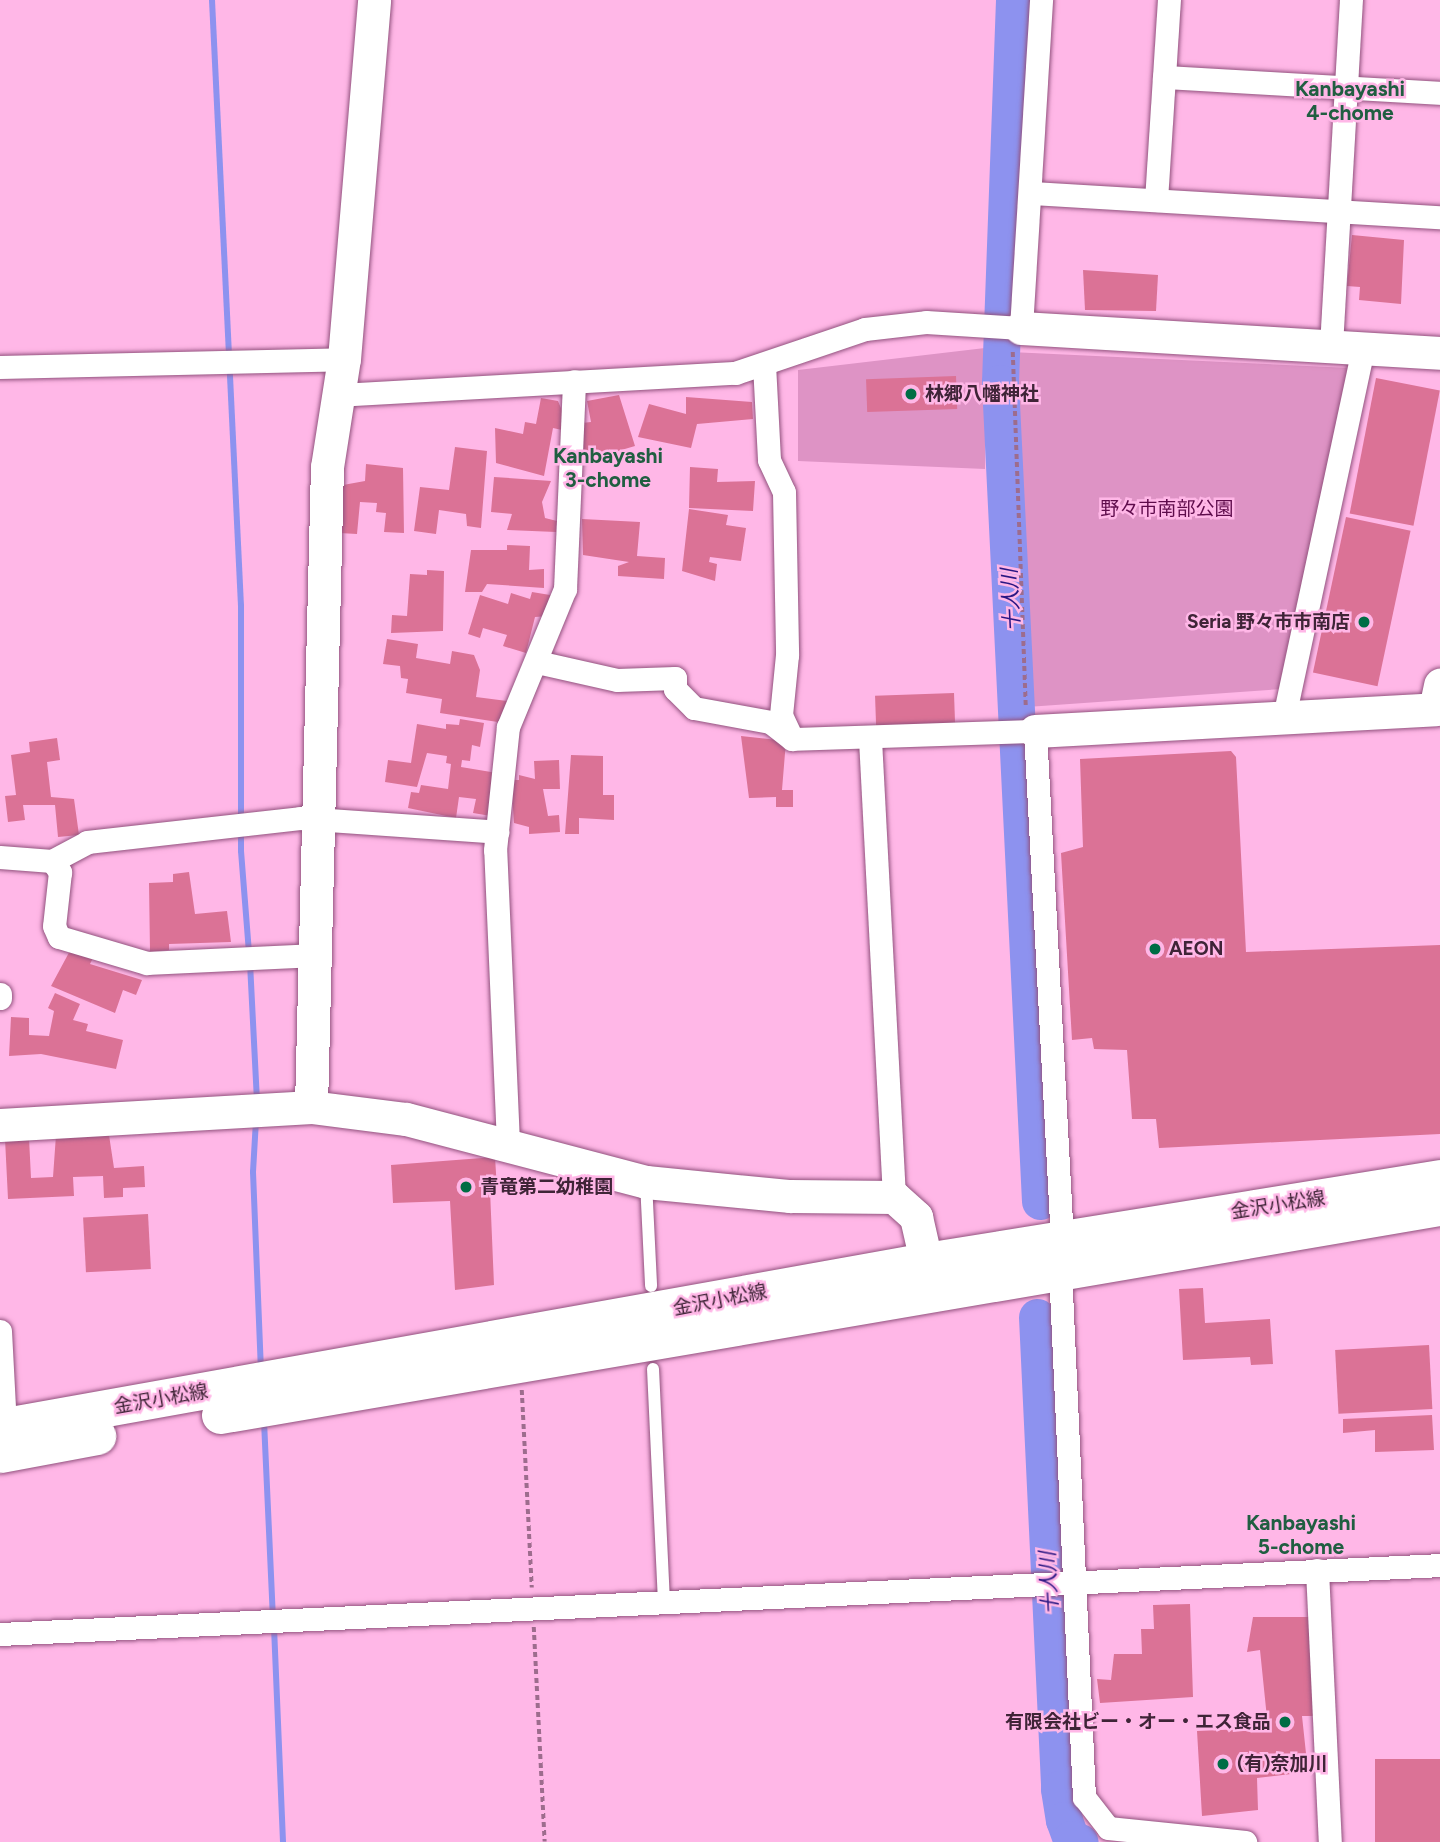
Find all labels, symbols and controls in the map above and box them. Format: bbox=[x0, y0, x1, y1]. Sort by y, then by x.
district label: Kanbayashi 4-chome bbox=[1295, 76, 1405, 126]
place label: 林郷八幡神社 bbox=[925, 383, 1039, 405]
marker: 林郷八幡神社 bbox=[903, 386, 919, 402]
district label: Kanbayashi 3-chome bbox=[553, 443, 663, 493]
park label: 野々市南部公園 bbox=[1101, 498, 1233, 520]
water label: 十人川 bbox=[997, 568, 1025, 632]
place label: Seria 野々市市南店 bbox=[1187, 611, 1350, 633]
marker: Seria 野々市市南店 bbox=[1356, 614, 1372, 630]
place label: AEON bbox=[1169, 938, 1223, 960]
marker: AEON bbox=[1147, 941, 1163, 957]
place label: 青竜第二幼稚園 bbox=[480, 1176, 613, 1198]
marker: 青竜第二幼稚園 bbox=[458, 1179, 474, 1195]
street label: 金沢小松線 bbox=[1229, 1186, 1327, 1224]
street label: 金沢小松線 bbox=[671, 1280, 769, 1320]
street label: 金沢小松線 bbox=[112, 1380, 210, 1418]
district label: Kanbayashi 5-chome bbox=[1246, 1510, 1356, 1560]
water label: 十人川 bbox=[1035, 1551, 1063, 1615]
place label: 有限会社ビー・オー・エス食品 bbox=[1005, 1711, 1271, 1733]
marker: 有限会社ビー・オー・エス食品 bbox=[1277, 1714, 1293, 1730]
place label: (有)奈加川 bbox=[1237, 1753, 1328, 1775]
marker: (有)奈加川 bbox=[1215, 1756, 1231, 1772]

